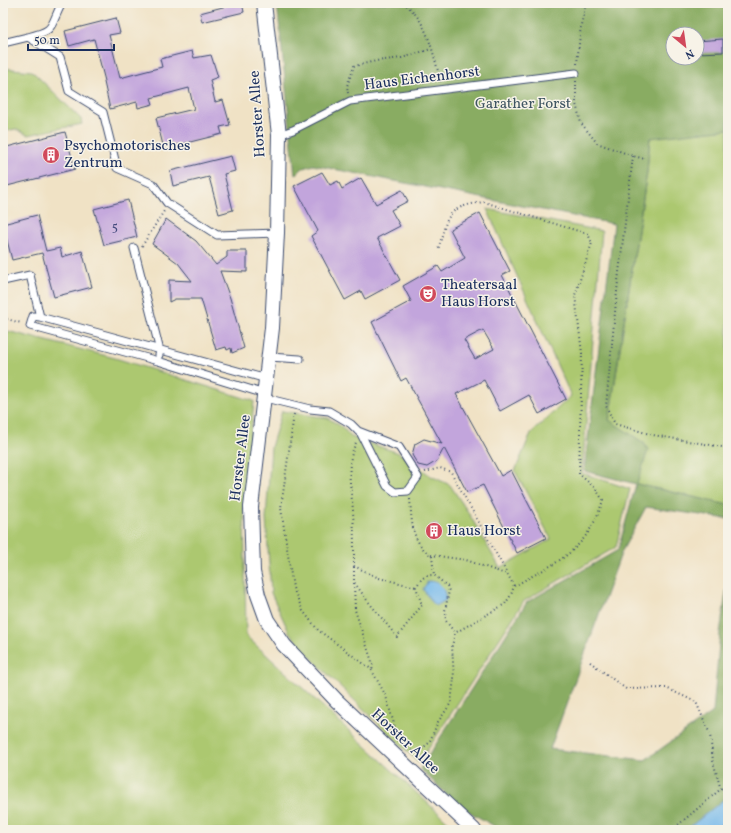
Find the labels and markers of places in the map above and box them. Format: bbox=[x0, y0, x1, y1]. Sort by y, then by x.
place label: Psychomotorisches Zentrum bbox=[64, 136, 190, 174]
building icon: Psychomotorisches Zentrum bbox=[41, 145, 61, 165]
place label: Theatersaal Haus Horst bbox=[441, 275, 517, 313]
theatre icon: Theatersaal Haus Horst bbox=[418, 284, 438, 304]
building icon: Haus Horst bbox=[424, 521, 444, 541]
place label: Haus Horst bbox=[447, 521, 521, 542]

